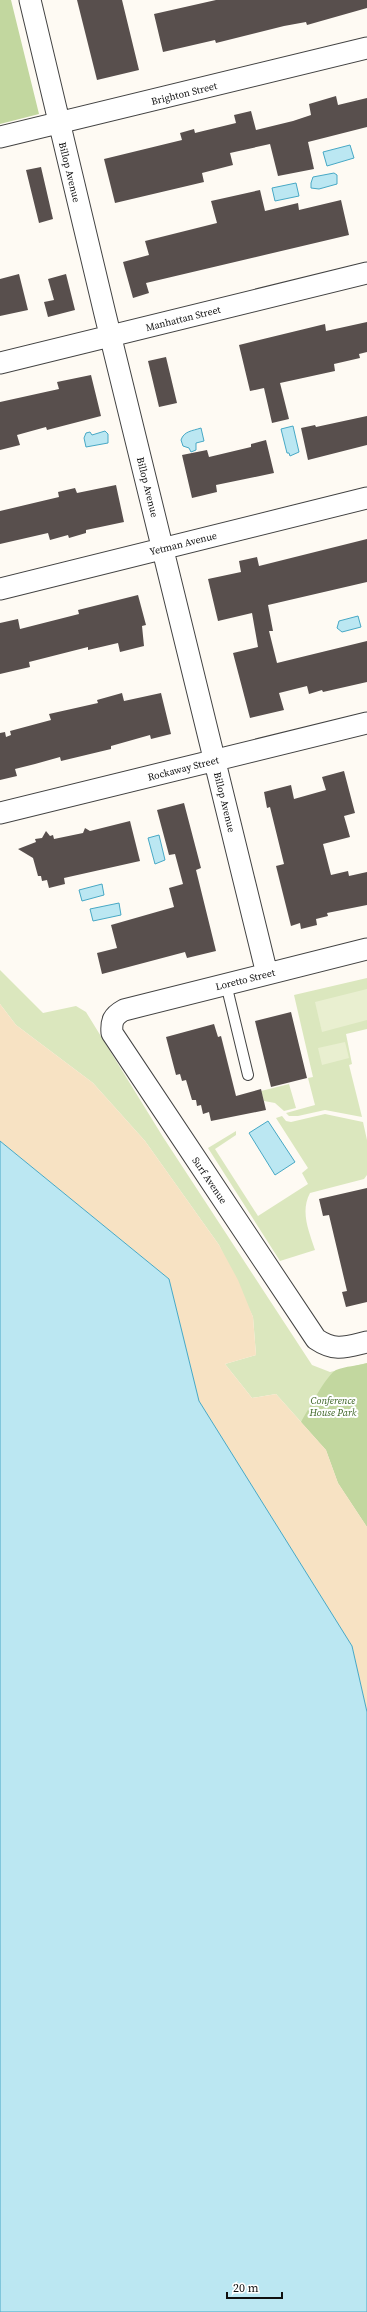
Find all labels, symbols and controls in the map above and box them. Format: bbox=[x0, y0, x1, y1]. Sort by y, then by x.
street label: Brighton Street bbox=[150, 79, 219, 108]
street label: Billop Avenue bbox=[56, 141, 83, 204]
street label: Manhattan Street bbox=[144, 303, 223, 334]
street label: Billop Avenue bbox=[134, 456, 161, 519]
street label: Yetman Avenue bbox=[148, 529, 218, 558]
street label: Rockaway Street bbox=[146, 753, 221, 784]
street label: Billop Avenue bbox=[211, 771, 238, 834]
street label: Loretto Street bbox=[214, 966, 277, 993]
street label: Surf Avenue bbox=[189, 1154, 230, 1206]
park label: Conference House Park bbox=[308, 1394, 357, 1419]
scale bar bbox=[227, 2274, 282, 2300]
text: 20 m bbox=[233, 2280, 259, 2296]

